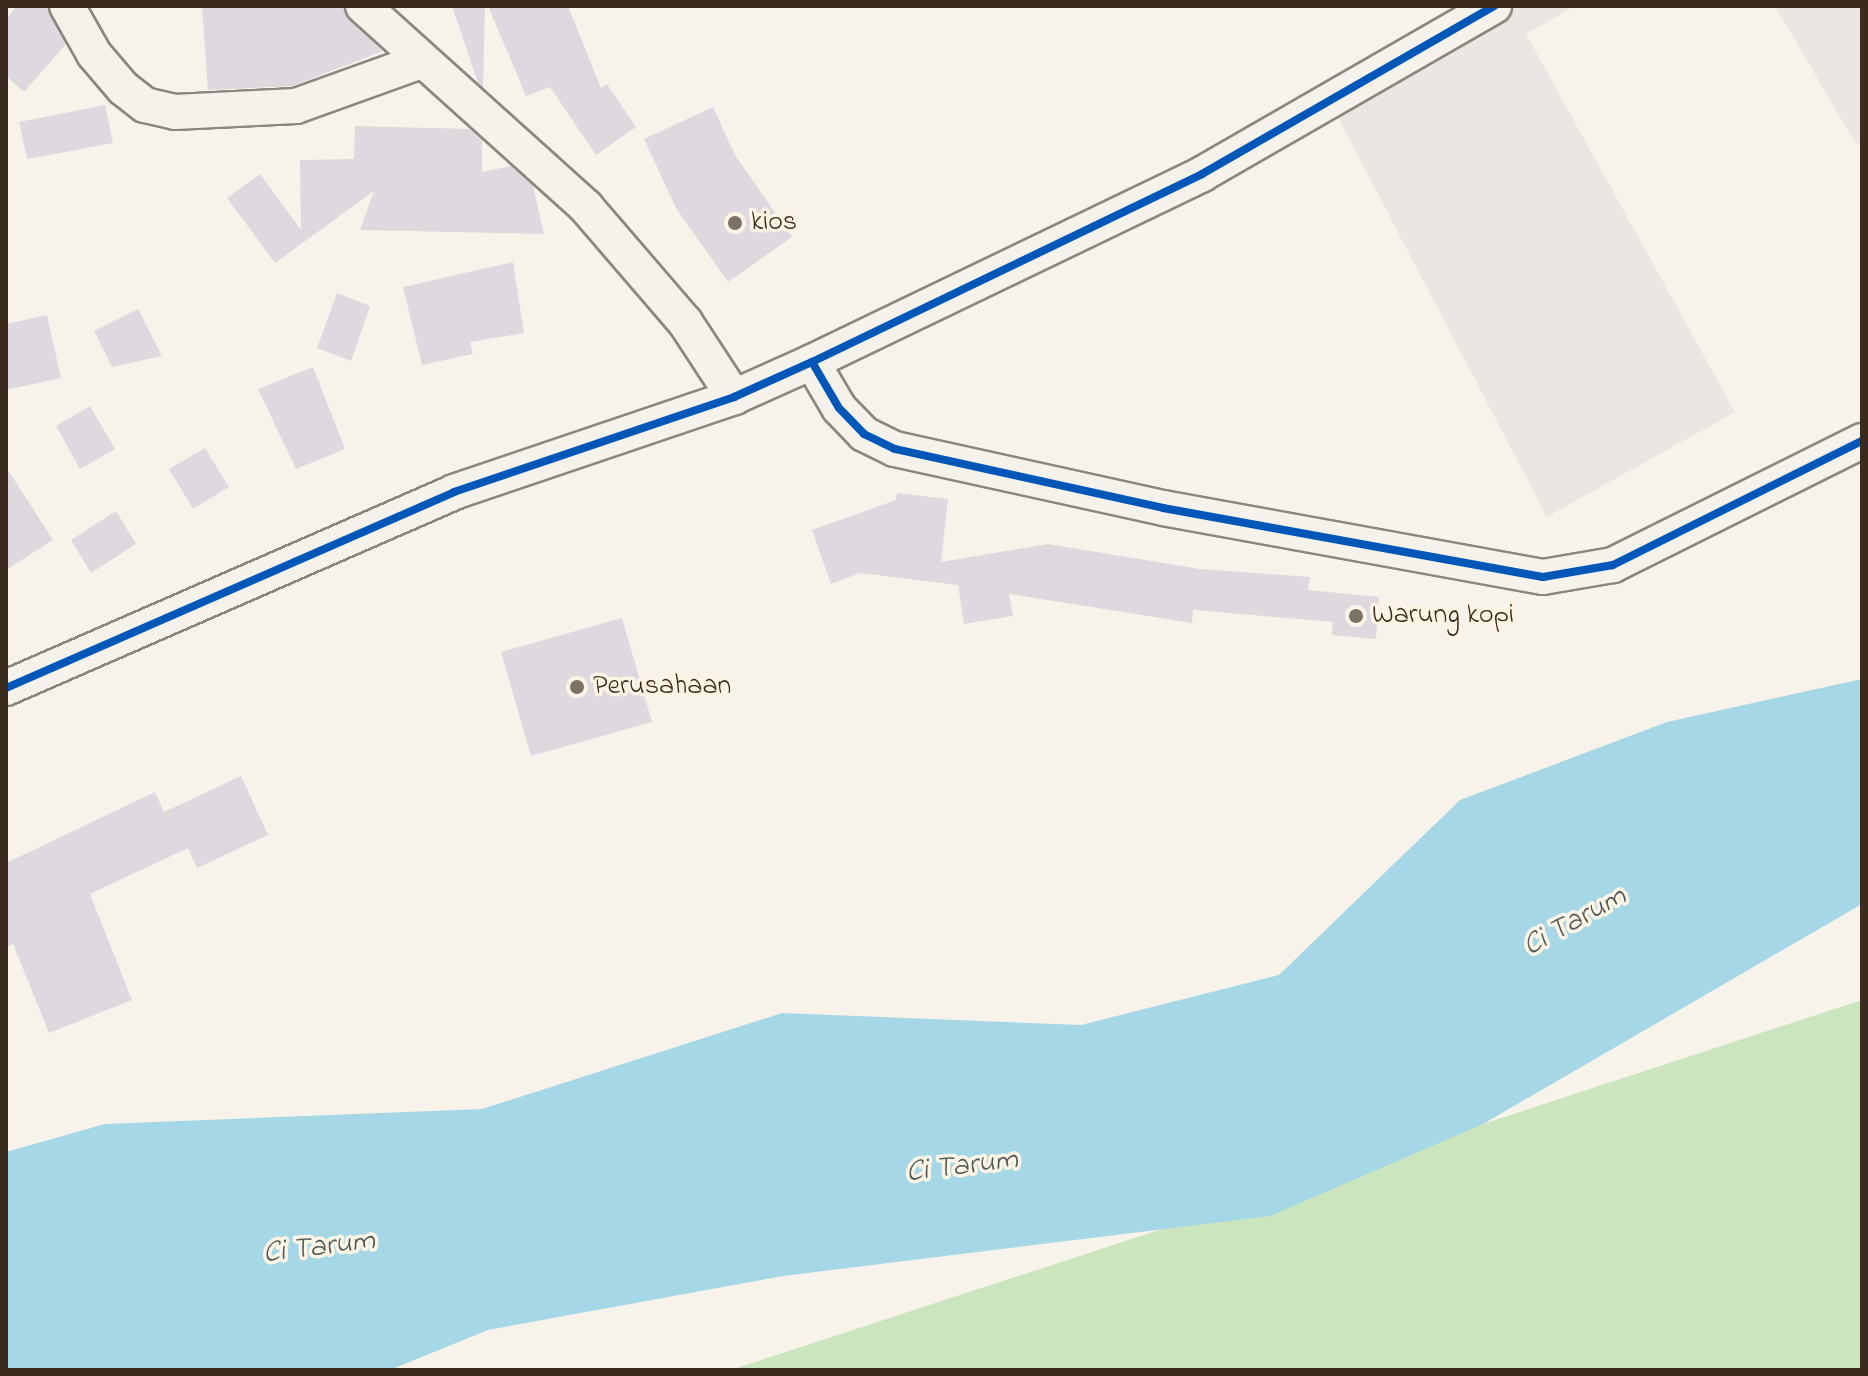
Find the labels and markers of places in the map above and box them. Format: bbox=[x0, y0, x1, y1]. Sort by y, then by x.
place label: kios bbox=[751, 206, 797, 240]
marker: kios bbox=[726, 214, 744, 232]
place label: Warung kopi bbox=[1372, 599, 1514, 633]
marker: Warung kopi bbox=[1347, 607, 1365, 625]
place label: Perusahaan bbox=[593, 670, 731, 704]
marker: Perusahaan bbox=[568, 678, 586, 696]

